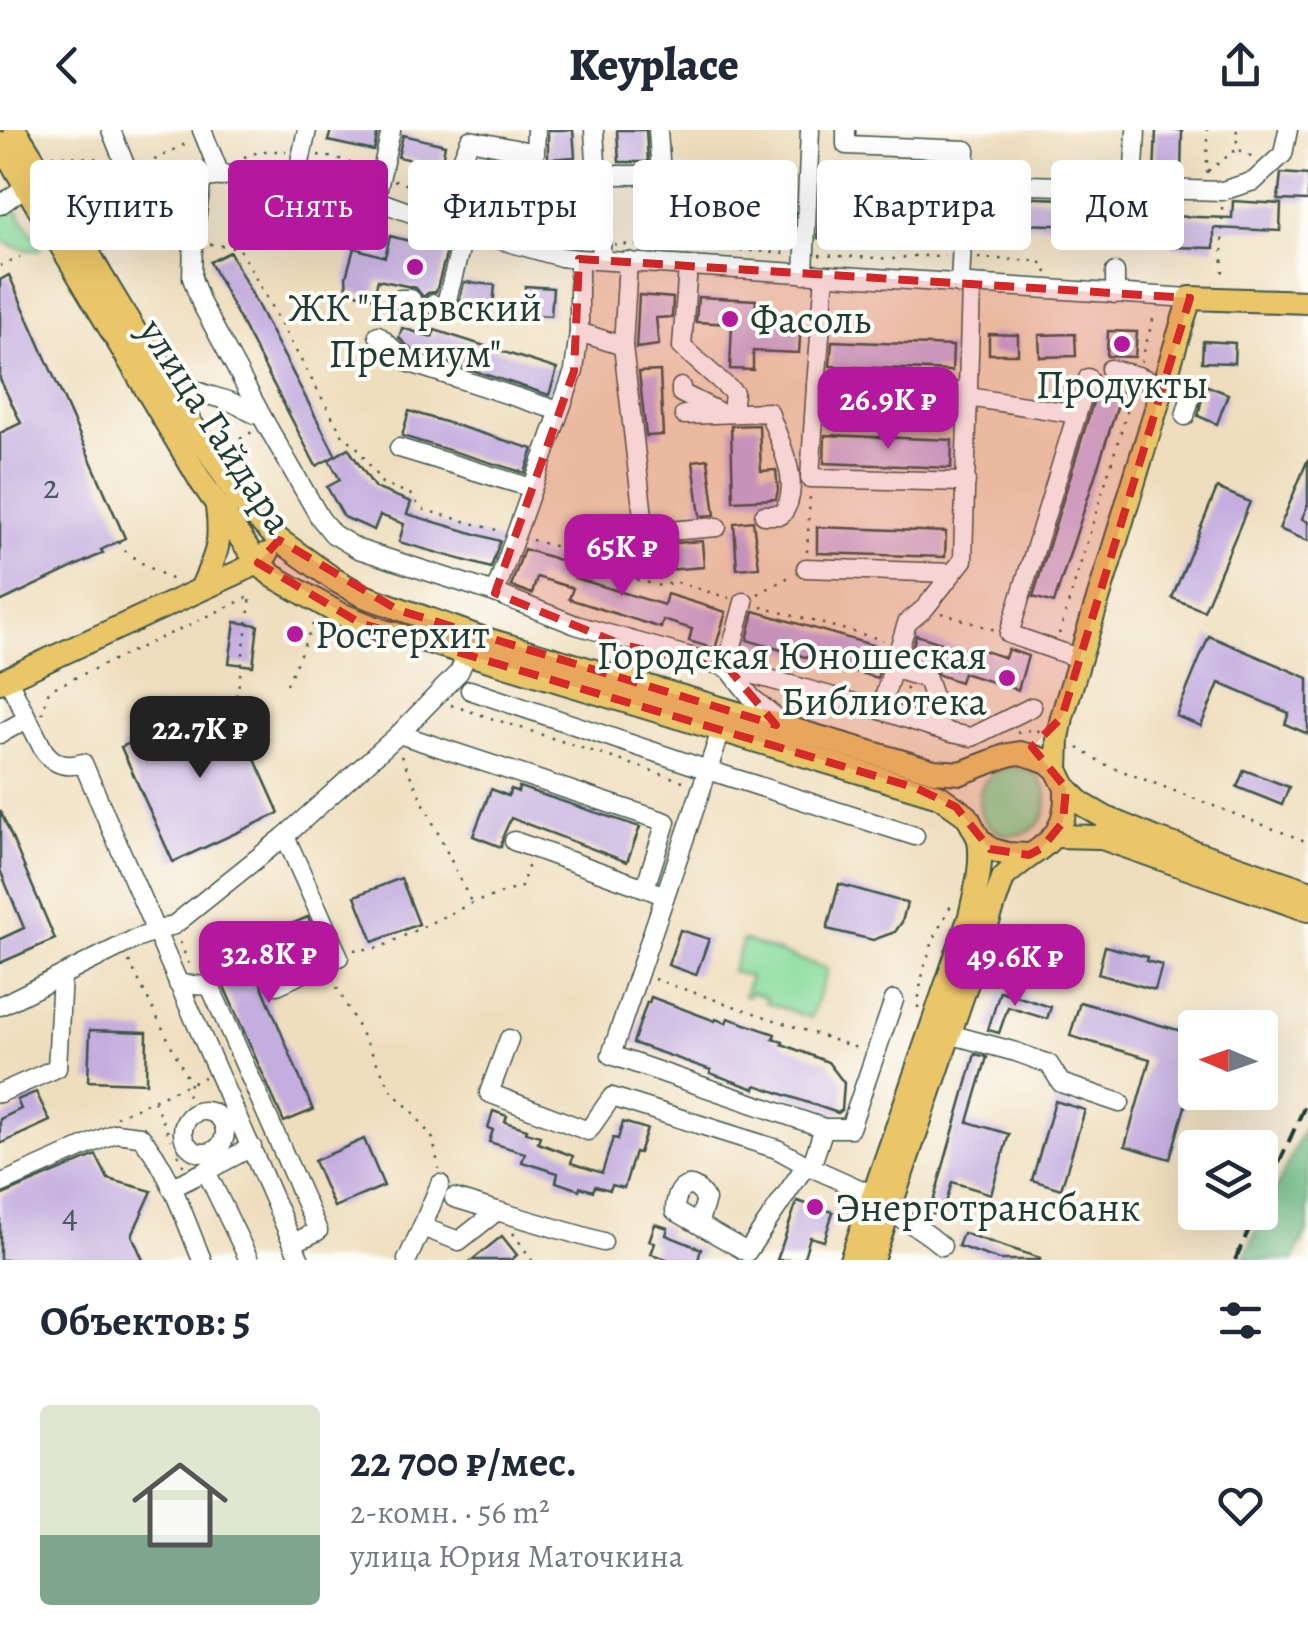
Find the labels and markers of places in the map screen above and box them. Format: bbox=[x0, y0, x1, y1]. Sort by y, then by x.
marker: ЖК "Нарвский Премиум" bbox=[404, 256, 426, 278]
place label: ЖК "Нарвский Премиум" bbox=[288, 280, 542, 381]
place label: Фасоль bbox=[750, 292, 871, 347]
marker: Фасоль bbox=[719, 308, 741, 330]
marker: Продукты bbox=[1111, 333, 1133, 355]
place label: Продукты bbox=[1036, 357, 1208, 412]
pin: 26.9K ₽ bbox=[796, 367, 980, 452]
pin: 65K ₽ bbox=[552, 514, 692, 599]
place label: Ростерхит bbox=[315, 607, 490, 662]
marker: Ростерхит bbox=[284, 623, 306, 645]
place label: Городская Юношеская Библиотека bbox=[596, 628, 988, 729]
marker: Городская Юношеская Библиотека bbox=[996, 667, 1018, 689]
pin: 22.7K ₽ bbox=[108, 696, 292, 781]
pin: 32.8K ₽ bbox=[177, 921, 361, 1006]
pin: 49.6K ₽ bbox=[923, 924, 1107, 1009]
place label: Энерготрансбанк bbox=[835, 1180, 1140, 1235]
marker: Энерготрансбанк bbox=[804, 1196, 826, 1218]

